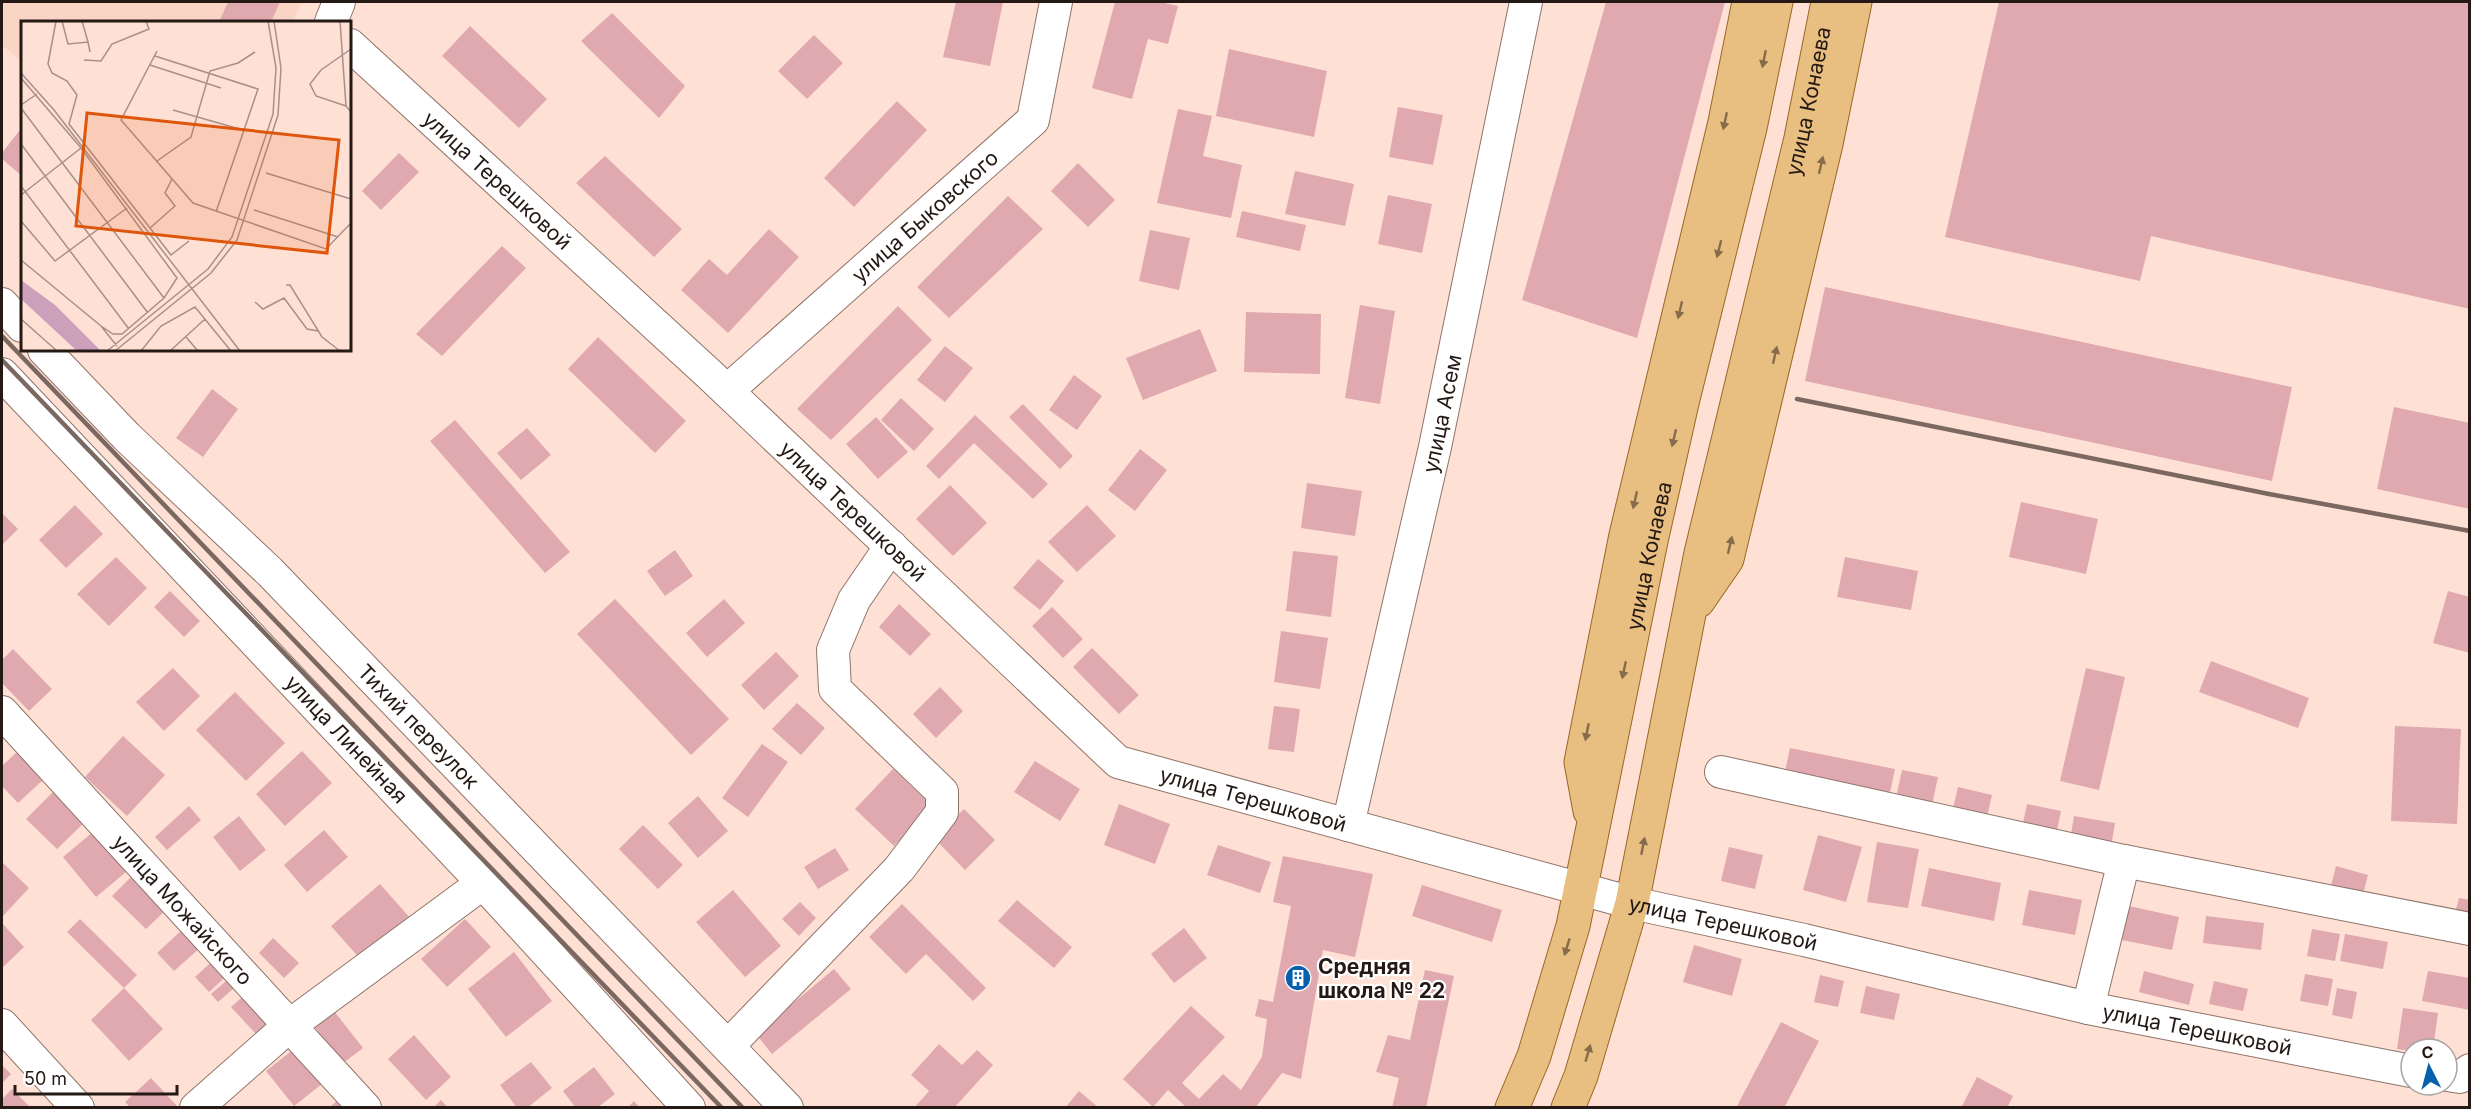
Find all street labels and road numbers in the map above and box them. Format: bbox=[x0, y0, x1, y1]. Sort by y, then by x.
street label: улица Конаева bbox=[1780, 24, 1835, 178]
street label: улица Терешковой bbox=[418, 106, 577, 254]
street label: улица Быковского bbox=[846, 145, 1003, 287]
street label: улица Асем bbox=[1417, 352, 1466, 475]
street label: улица Терешковой bbox=[775, 436, 932, 586]
street label: улица Конаева bbox=[1621, 479, 1677, 633]
street label: Тихий переулок bbox=[353, 659, 485, 794]
street label: улица Линейная bbox=[280, 670, 413, 808]
street label: улица Терешковой bbox=[1157, 762, 1349, 837]
street label: улица Можайского bbox=[108, 829, 258, 990]
street label: улица Терешковой bbox=[1626, 890, 1820, 955]
street label: улица Терешковой bbox=[2100, 999, 2294, 1060]

